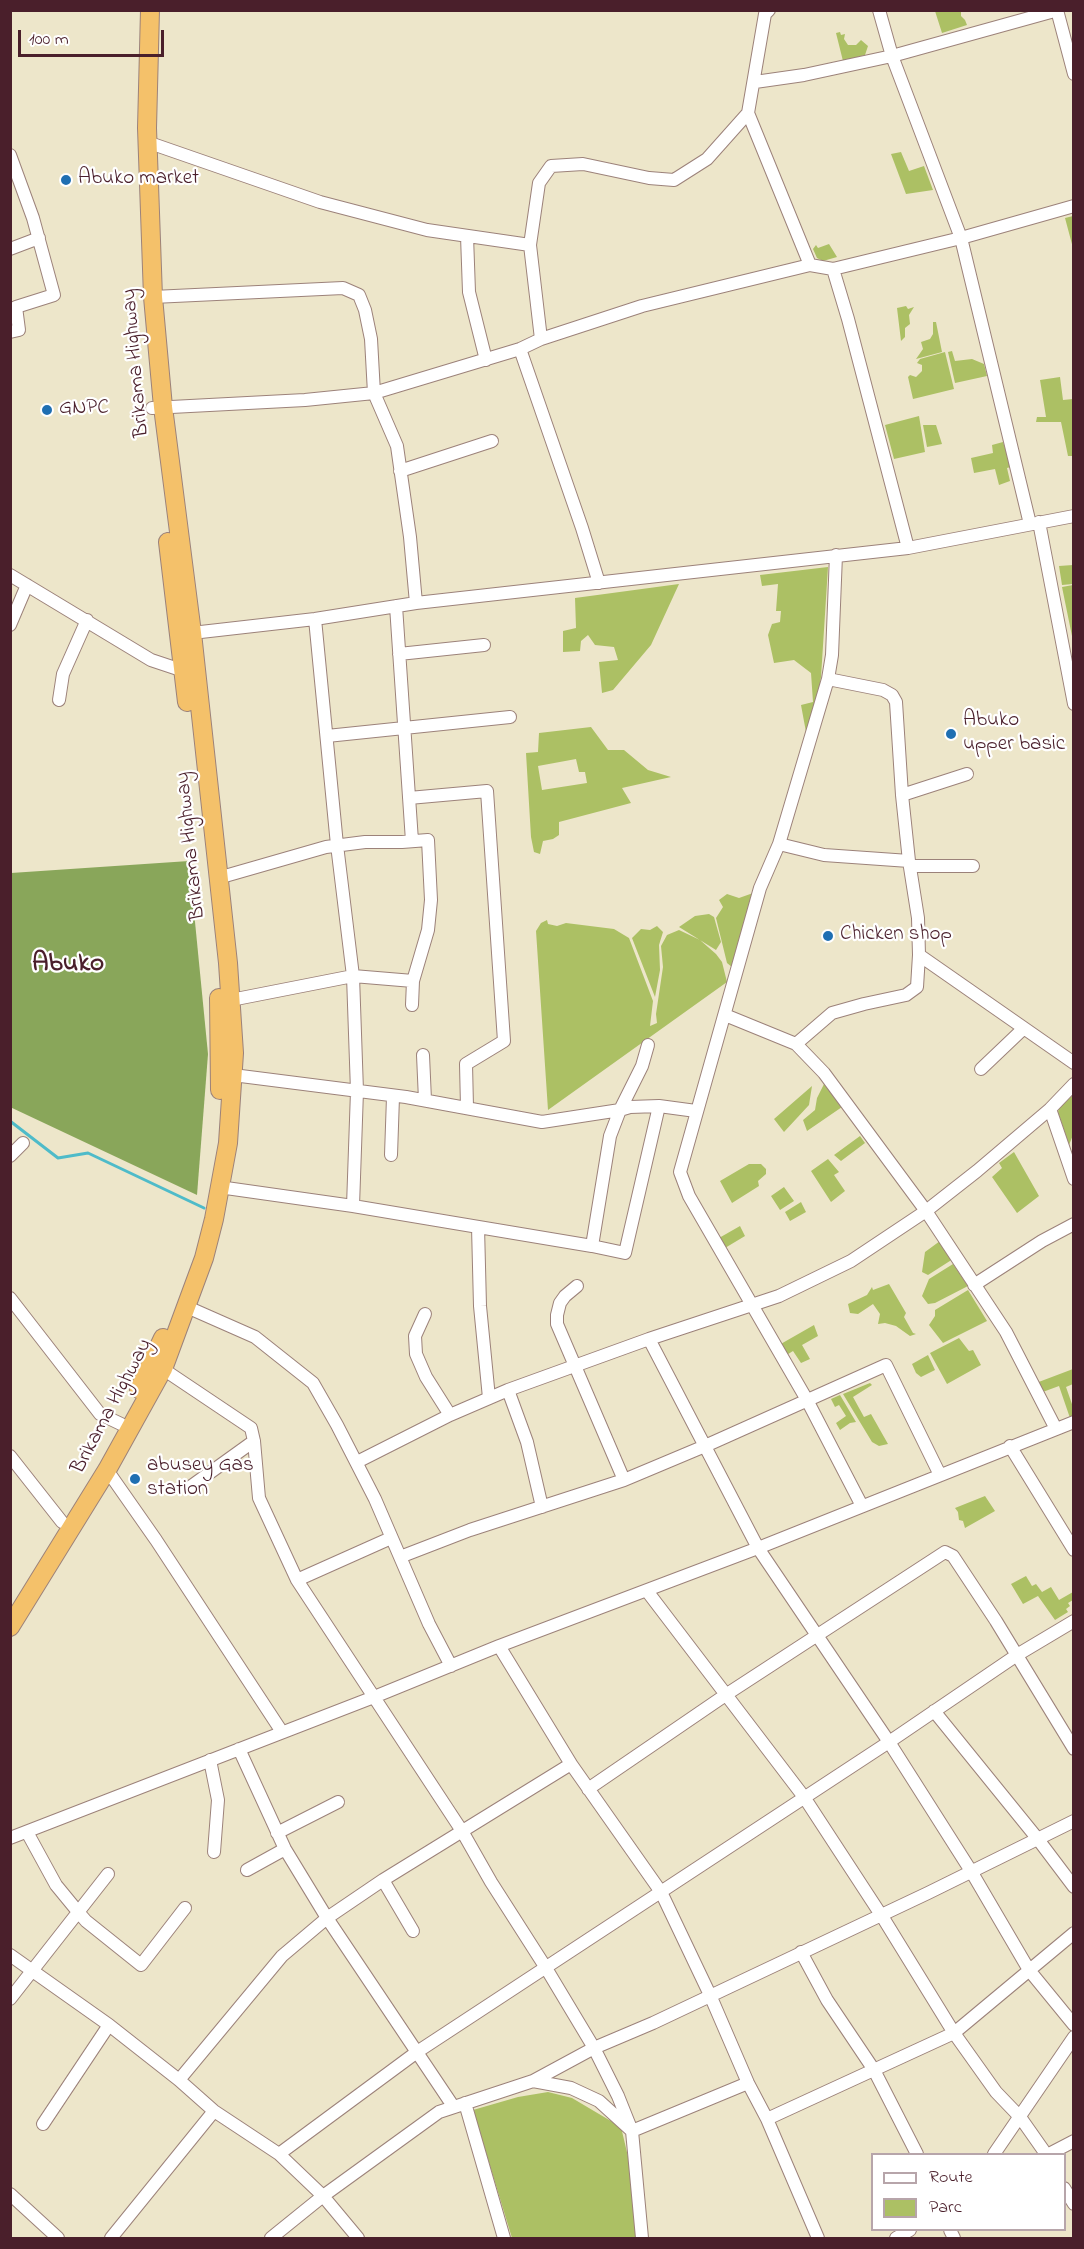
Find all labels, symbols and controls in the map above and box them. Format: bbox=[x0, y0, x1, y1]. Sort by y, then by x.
scale bar bbox=[21, 18, 166, 56]
text: 100 m bbox=[29, 27, 69, 53]
place label: Abuko market bbox=[78, 167, 199, 193]
marker: Abuko market bbox=[59, 173, 73, 187]
street label: Brikama Highway bbox=[118, 288, 156, 438]
place label: GNPC bbox=[59, 397, 109, 423]
marker: GNPC bbox=[40, 403, 54, 417]
place label: Abuko upper basic bbox=[963, 709, 1065, 759]
marker: Abuko upper basic bbox=[944, 727, 958, 741]
street label: Brikama Highway bbox=[172, 770, 212, 922]
place label: Chicken shop bbox=[840, 923, 952, 949]
marker: Chicken shop bbox=[821, 929, 835, 943]
district label: Abuko bbox=[32, 950, 104, 982]
street label: Brikama Highway bbox=[67, 1335, 159, 1479]
place label: abusey Gas station bbox=[147, 1454, 254, 1504]
marker: abusey Gas station bbox=[128, 1472, 142, 1486]
legend bbox=[871, 2153, 1066, 2231]
text: Route bbox=[929, 2165, 973, 2191]
text: Parc bbox=[929, 2195, 962, 2221]

